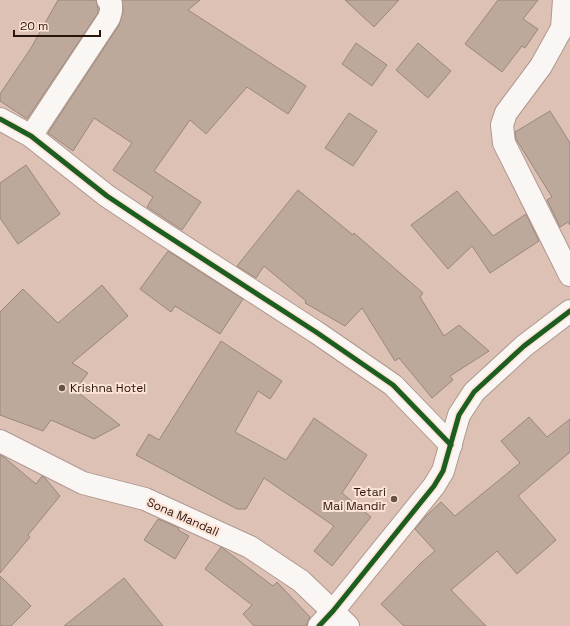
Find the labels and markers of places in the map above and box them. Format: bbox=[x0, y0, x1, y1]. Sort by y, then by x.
place label: Krishna Hotel bbox=[70, 380, 146, 396]
marker: Krishna Hotel bbox=[57, 383, 67, 393]
place label: Tetari Mai Mandir bbox=[323, 484, 386, 514]
marker: Tetari Mai Mandir bbox=[389, 494, 399, 504]

